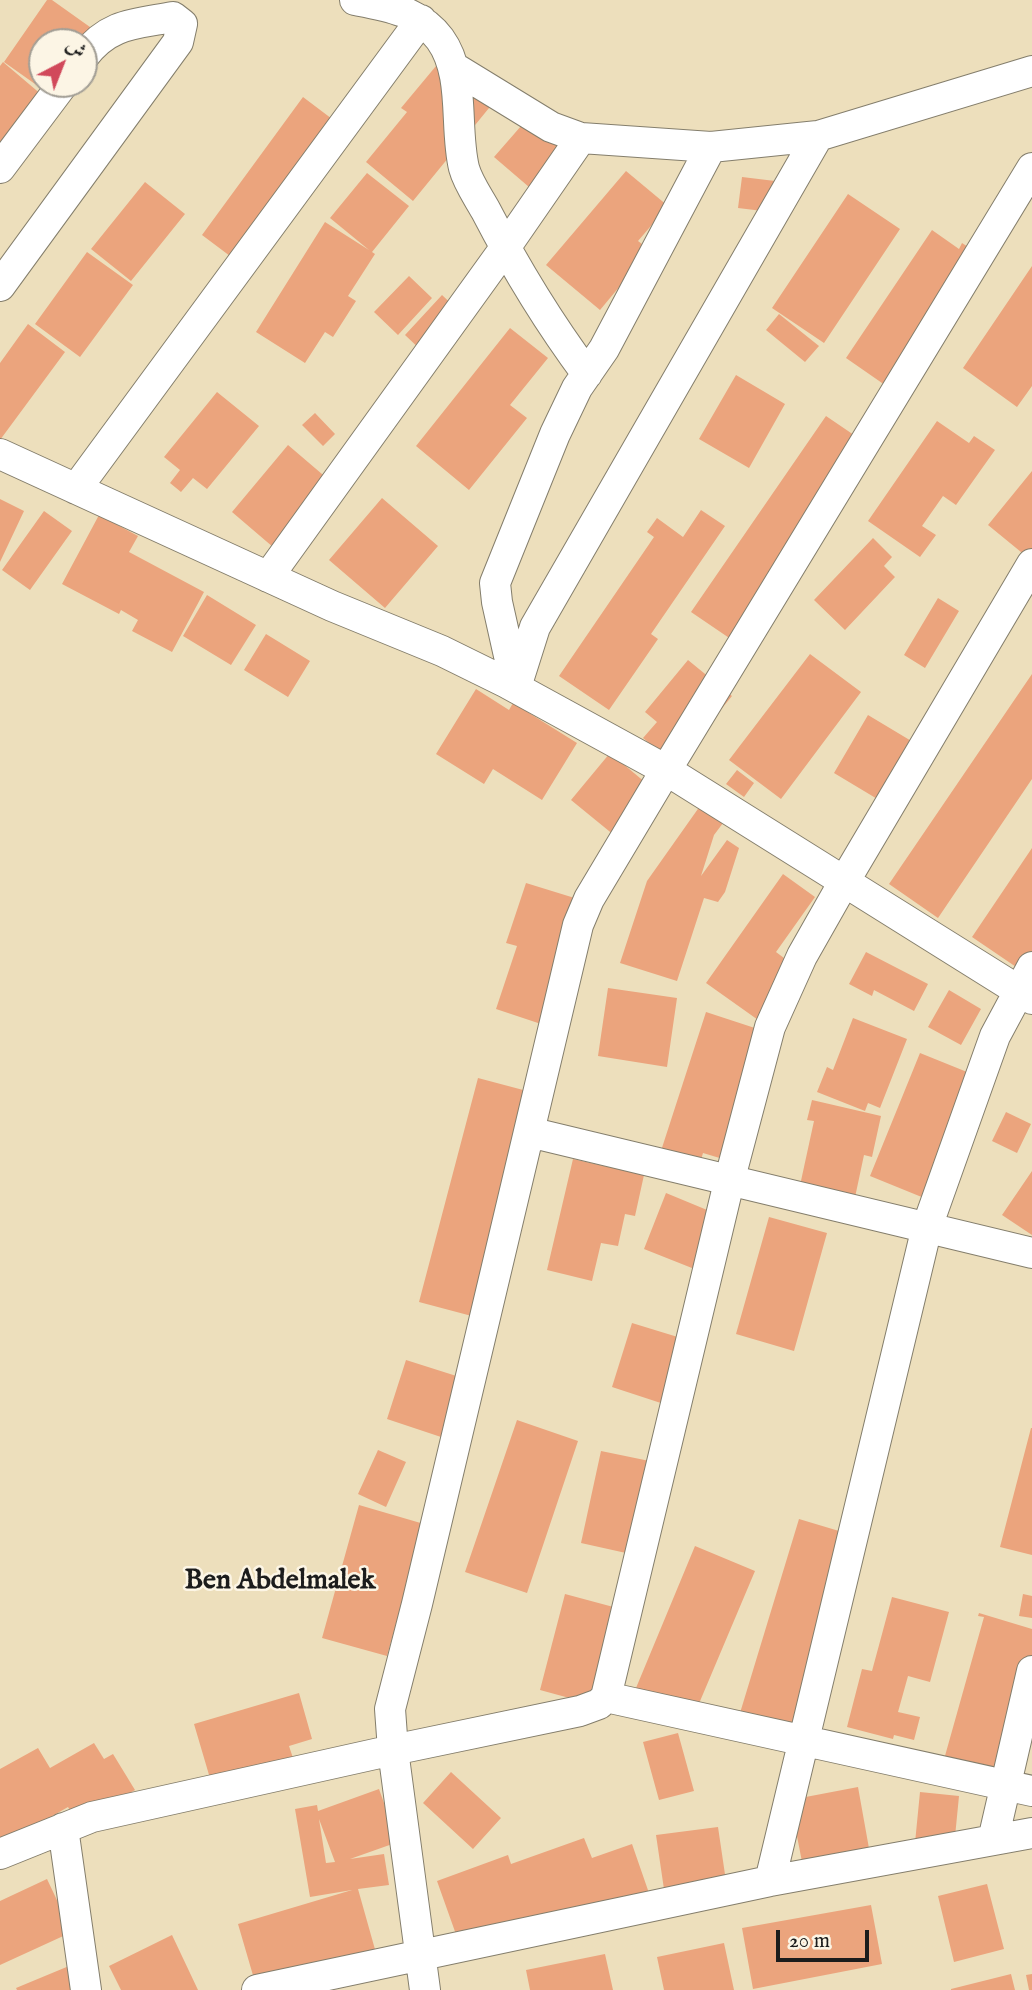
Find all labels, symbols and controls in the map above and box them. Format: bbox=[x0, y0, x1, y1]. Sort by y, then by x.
north arrow bbox=[28, 28, 98, 98]
text: ش bbox=[61, 34, 91, 64]
district label: Ben Abdelmalek bbox=[185, 1565, 375, 1599]
scale bar bbox=[780, 1916, 873, 1960]
text: 20 m bbox=[789, 1928, 830, 1955]

